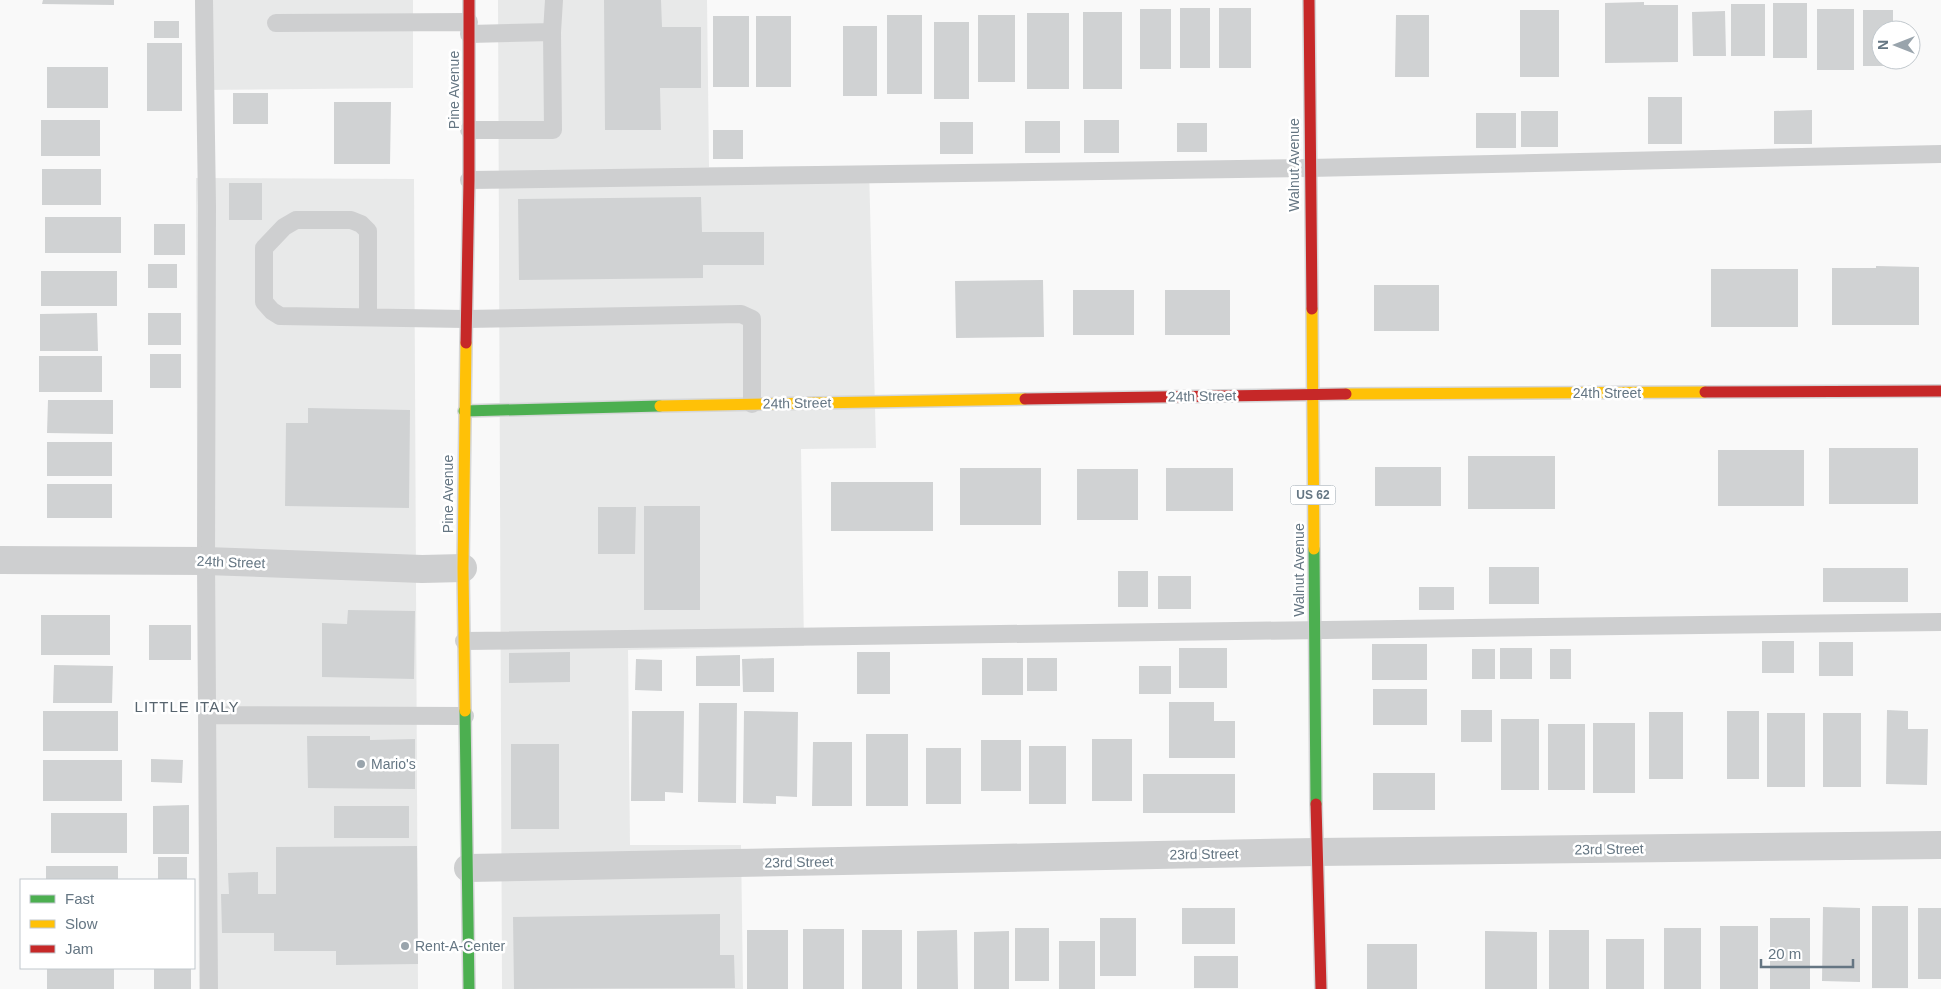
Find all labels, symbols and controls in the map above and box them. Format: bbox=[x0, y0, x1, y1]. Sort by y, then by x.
north arrow bbox=[1871, 20, 1921, 70]
text: N bbox=[1875, 40, 1891, 50]
street label: Pine Avenue bbox=[446, 51, 462, 129]
street label: Walnut Avenue bbox=[1286, 118, 1302, 212]
street label: 24th Street bbox=[1573, 385, 1641, 401]
street label: 24th Street bbox=[1168, 387, 1236, 405]
street label: 24th Street bbox=[763, 394, 831, 412]
street label: Pine Avenue bbox=[440, 455, 456, 533]
road number: US 62 bbox=[1290, 486, 1336, 504]
street label: Walnut Avenue bbox=[1291, 523, 1307, 617]
street label: 24th Street bbox=[196, 553, 266, 571]
district label: LITTLE ITALY bbox=[135, 698, 239, 715]
place label: Mario's bbox=[371, 756, 416, 772]
marker: Mario's bbox=[355, 758, 367, 770]
street label: 23rd Street bbox=[1574, 840, 1644, 858]
street label: 23rd Street bbox=[1169, 845, 1239, 863]
street label: 23rd Street bbox=[764, 853, 834, 871]
legend bbox=[20, 879, 195, 969]
text: Fast bbox=[65, 890, 95, 907]
text: Slow bbox=[65, 915, 98, 932]
scale bar bbox=[1761, 936, 1854, 968]
place label: Rent-A-Center bbox=[415, 938, 506, 954]
text: Jam bbox=[65, 940, 93, 957]
marker: Rent-A-Center bbox=[399, 940, 411, 952]
text: 20 m bbox=[1768, 945, 1801, 962]

